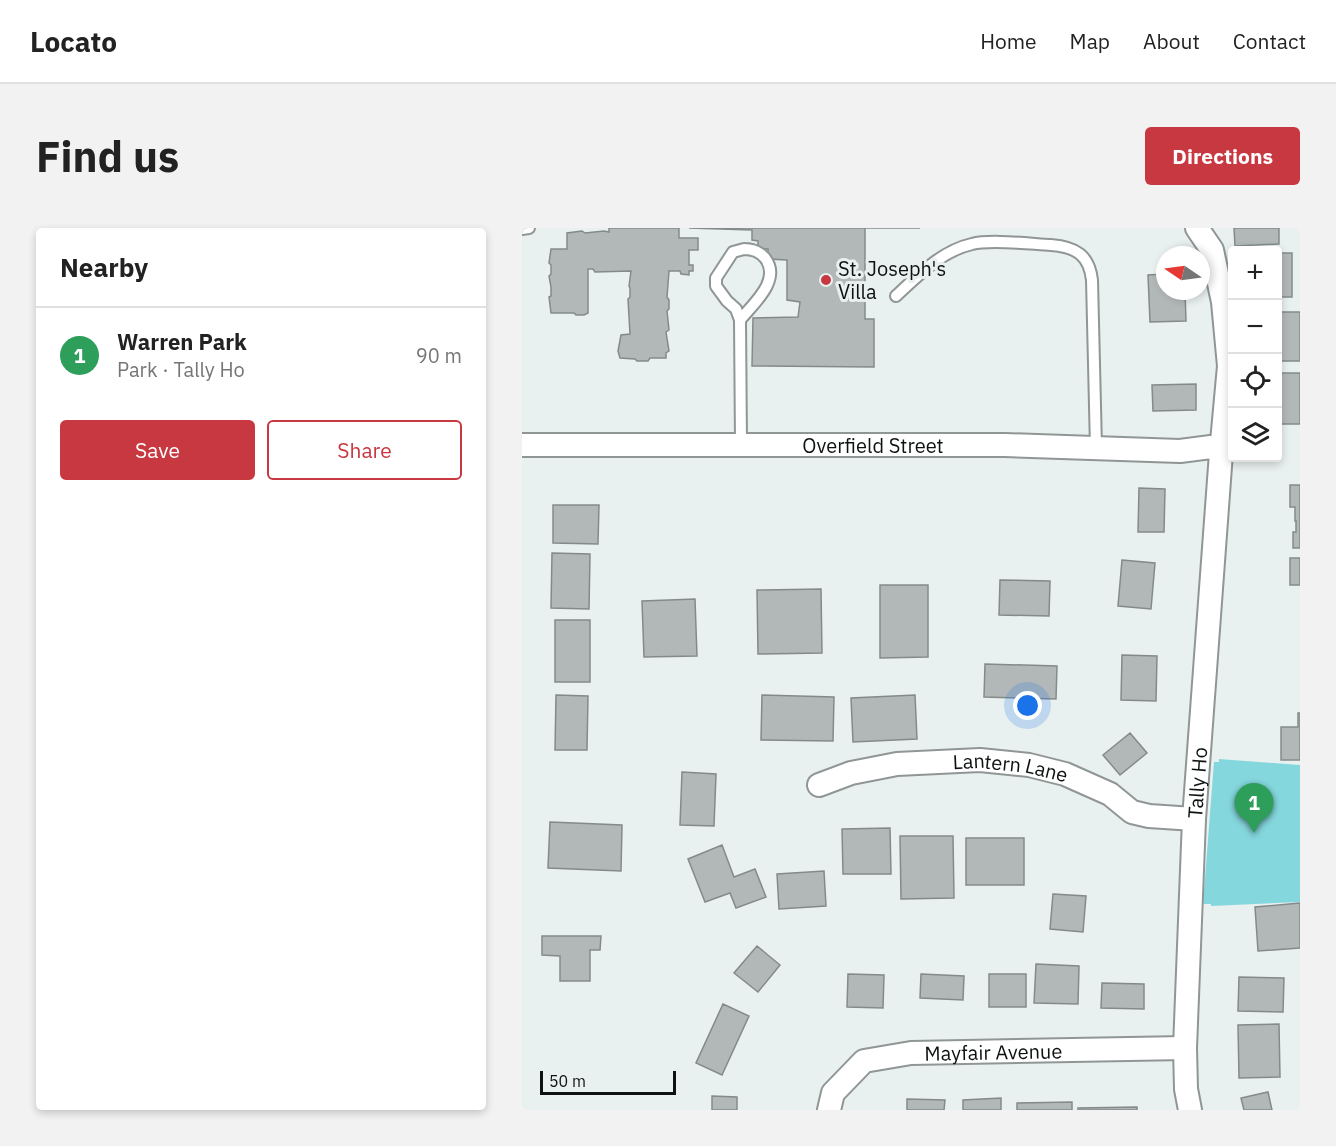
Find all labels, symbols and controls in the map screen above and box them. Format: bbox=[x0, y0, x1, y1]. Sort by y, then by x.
text: Locato bbox=[30, 23, 117, 60]
text: Home bbox=[980, 27, 1037, 55]
text: Map bbox=[1070, 27, 1110, 55]
text: About bbox=[1143, 27, 1200, 55]
text: Contact bbox=[1233, 27, 1306, 55]
button: Directions bbox=[1145, 127, 1300, 185]
text: Find us bbox=[36, 129, 179, 184]
north arrow bbox=[1156, 246, 1210, 300]
map controls bbox=[1228, 246, 1282, 462]
button: + bbox=[1228, 246, 1282, 300]
text: Nearby bbox=[60, 250, 148, 284]
place label: St. Joseph's Villa bbox=[838, 255, 946, 305]
marker: St. Joseph's Villa bbox=[819, 273, 833, 287]
button: − bbox=[1228, 300, 1282, 354]
text: Warren Park bbox=[117, 327, 247, 356]
text: 1 bbox=[74, 342, 86, 369]
text: 90 m bbox=[416, 342, 462, 369]
button: locate bbox=[1228, 354, 1282, 408]
text: Park · Tally Ho bbox=[117, 356, 245, 383]
button: layers bbox=[1228, 408, 1282, 462]
button: Save bbox=[60, 420, 255, 480]
button: Share bbox=[267, 420, 462, 480]
street label: Overfield Street bbox=[802, 432, 944, 459]
your location bbox=[1013, 691, 1042, 720]
street label: Lantern Lane bbox=[952, 746, 1071, 788]
street label: Tally Ho bbox=[1181, 746, 1213, 819]
pin: 1 bbox=[1234, 784, 1274, 833]
street label: Mayfair Avenue bbox=[924, 1037, 1063, 1066]
scale bar bbox=[540, 1068, 676, 1096]
text: 50 m bbox=[549, 1071, 586, 1091]

